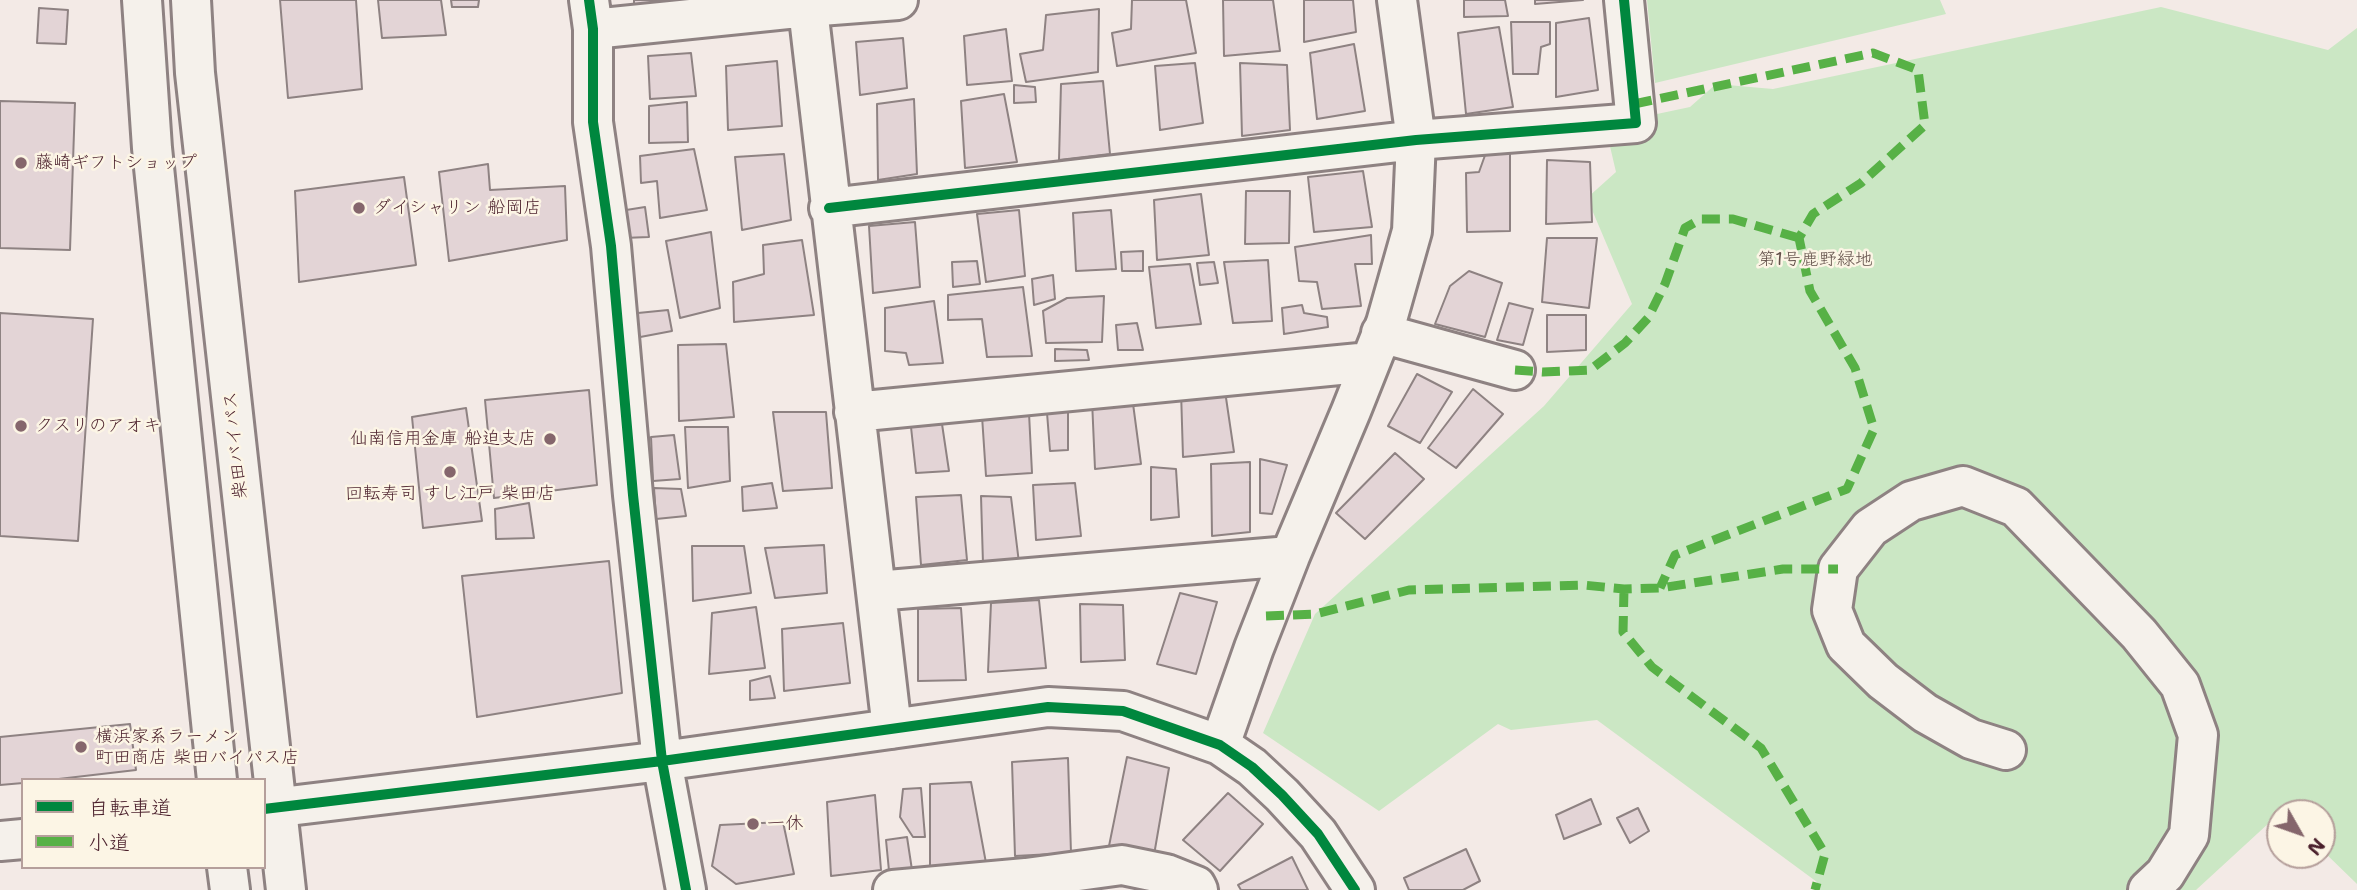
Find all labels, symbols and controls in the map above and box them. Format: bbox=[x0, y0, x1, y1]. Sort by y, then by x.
place label: 藤崎ギフトショップ bbox=[35, 152, 197, 174]
marker: 藤崎ギフトショップ bbox=[13, 155, 29, 171]
place label: ダイシャリン 船岡店 bbox=[373, 197, 541, 219]
marker: ダイシャリン 船岡店 bbox=[351, 200, 367, 216]
park label: 第1号鹿野緑地 bbox=[1757, 249, 1873, 271]
street label: 柴田バイパス bbox=[220, 390, 252, 500]
place label: クスリのアオキ bbox=[35, 415, 161, 437]
marker: クスリのアオキ bbox=[13, 418, 29, 434]
place label: 仙南信用金庫 船迫支店 bbox=[350, 428, 536, 450]
marker: 仙南信用金庫 船迫支店 bbox=[542, 431, 558, 447]
marker: 回転寿司 すし江戸 柴田店 bbox=[442, 464, 458, 480]
place label: 回転寿司 すし江戸 柴田店 bbox=[345, 483, 555, 505]
place label: 横浜家系ラーメン 町田商店 柴田バイパス店 bbox=[95, 726, 299, 768]
marker: 横浜家系ラーメン 町田商店 柴田バイパス店 bbox=[73, 739, 89, 755]
legend bbox=[21, 778, 266, 869]
text: 自転車道 bbox=[88, 794, 172, 822]
north arrow bbox=[2266, 799, 2336, 869]
place label: 一休 bbox=[767, 813, 803, 835]
marker: 一休 bbox=[745, 816, 761, 832]
text: 小道 bbox=[88, 829, 130, 857]
text: N bbox=[2302, 833, 2330, 860]

